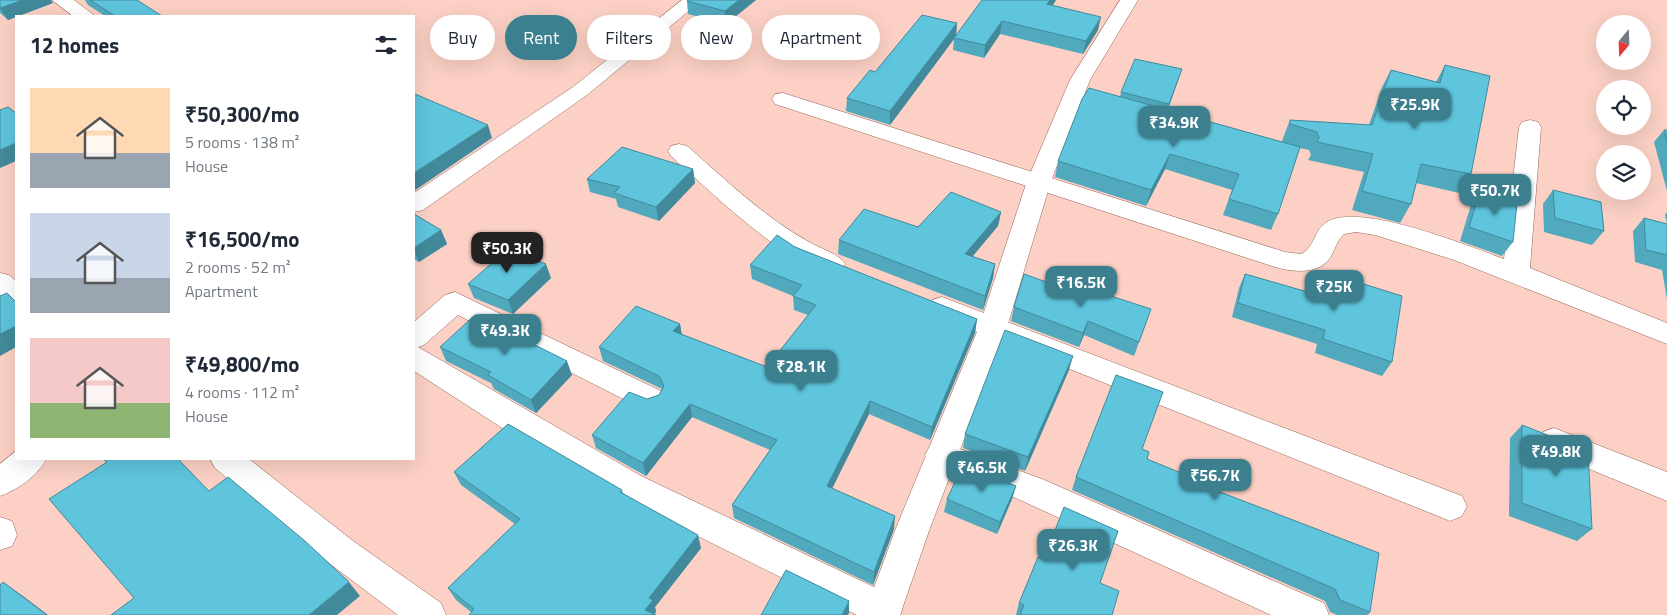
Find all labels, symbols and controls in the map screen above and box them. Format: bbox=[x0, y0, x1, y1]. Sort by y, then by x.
chip: Buy bbox=[430, 15, 495, 60]
chip: Rent bbox=[505, 15, 577, 60]
chip: Filters bbox=[587, 15, 671, 60]
chip: New bbox=[681, 15, 752, 60]
chip: Apartment bbox=[762, 15, 880, 60]
north arrow bbox=[1596, 15, 1651, 70]
map controls bbox=[1596, 15, 1651, 200]
text: 12 homes bbox=[30, 29, 119, 61]
icon: filters bbox=[372, 31, 400, 59]
button: locate bbox=[1596, 80, 1651, 135]
pin: ₹25.9K bbox=[1374, 88, 1456, 130]
text: ₹25.9K bbox=[1390, 92, 1440, 116]
text: ₹50,300/mo bbox=[185, 98, 299, 130]
pin: ₹34.9K bbox=[1133, 106, 1215, 148]
icon: home bbox=[70, 108, 130, 168]
text: ₹34.9K bbox=[1149, 110, 1199, 134]
text: 5 rooms · 138 m² bbox=[185, 130, 299, 154]
button: layers bbox=[1596, 145, 1651, 200]
text: House bbox=[185, 154, 228, 178]
pin: ₹50.7K bbox=[1454, 174, 1536, 216]
text: ₹50.7K bbox=[1470, 178, 1520, 202]
text: ₹16,500/mo bbox=[185, 223, 299, 255]
pin: ₹50.3K bbox=[466, 232, 548, 274]
icon: home bbox=[70, 233, 130, 293]
text: ₹50.3K bbox=[482, 236, 532, 260]
text: 2 rooms · 52 m² bbox=[185, 255, 290, 279]
pin: ₹16.5K bbox=[1040, 266, 1122, 308]
text: ₹16.5K bbox=[1056, 270, 1106, 294]
pin: ₹25K bbox=[1304, 270, 1364, 312]
text: ₹25K bbox=[1316, 274, 1352, 298]
text: Apartment bbox=[185, 279, 258, 303]
pin: ₹49.3K bbox=[464, 314, 546, 356]
text: ₹49.3K bbox=[480, 318, 530, 342]
text: ₹49,800/mo bbox=[185, 348, 299, 380]
pin: ₹28.1K bbox=[760, 350, 842, 392]
text: ₹28.1K bbox=[776, 354, 826, 378]
icon: home bbox=[70, 358, 130, 418]
text: 4 rooms · 112 m² bbox=[185, 380, 299, 404]
text: House bbox=[185, 404, 228, 428]
pin: ₹49.8K bbox=[1515, 434, 1597, 477]
text: ₹49.8K bbox=[1531, 439, 1581, 463]
pin: ₹46.5K bbox=[941, 450, 1023, 493]
text: ₹46.5K bbox=[957, 455, 1007, 479]
pin: ₹56.7K bbox=[1174, 458, 1256, 501]
text: ₹56.7K bbox=[1190, 463, 1240, 487]
pin: ₹26.3K bbox=[1032, 528, 1114, 571]
text: ₹26.3K bbox=[1048, 533, 1098, 557]

